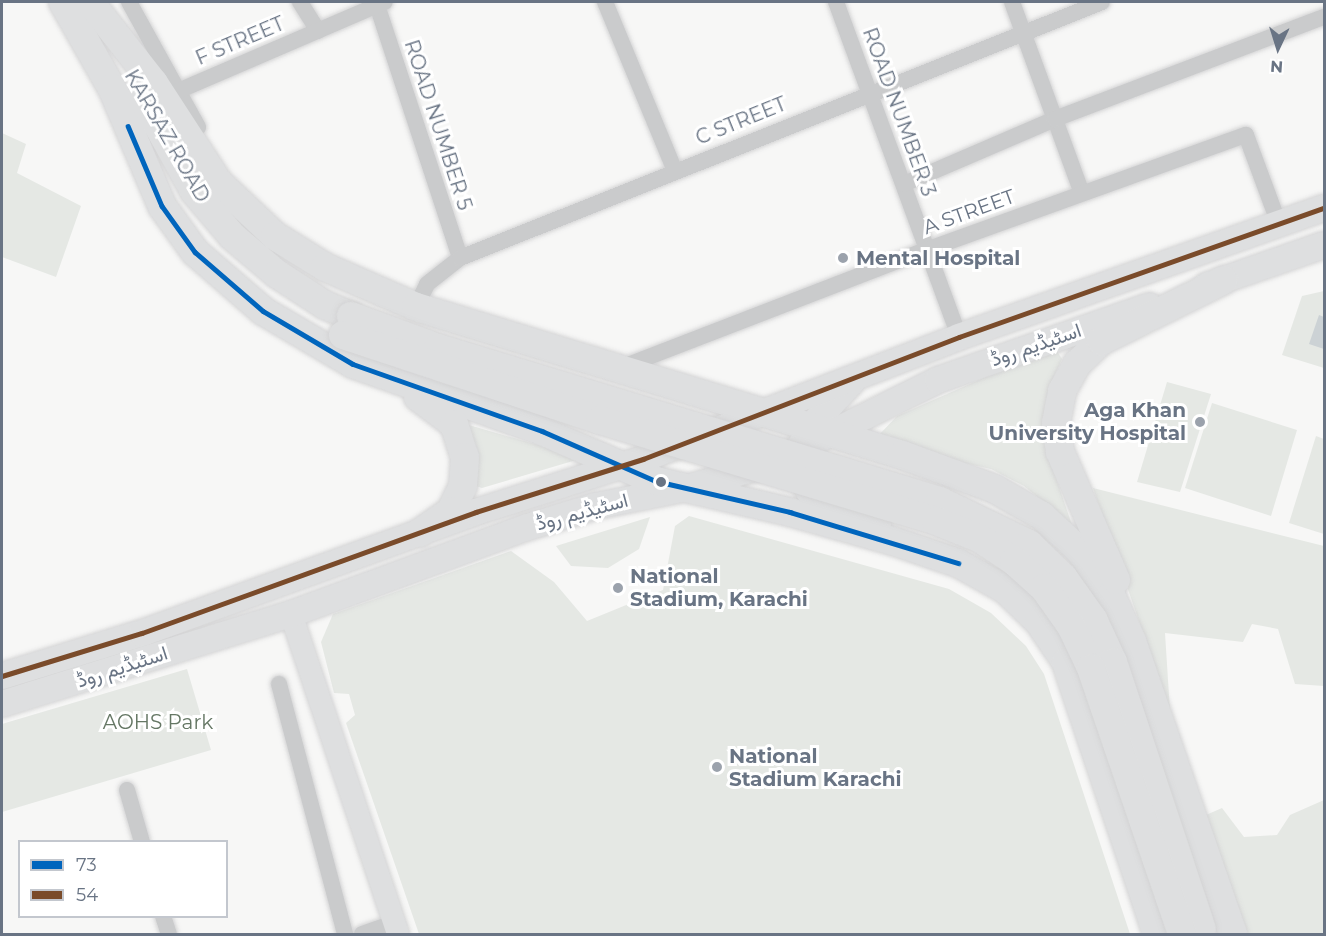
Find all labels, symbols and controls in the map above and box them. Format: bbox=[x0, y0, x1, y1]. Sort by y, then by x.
street label: F STREET bbox=[192, 12, 288, 70]
north arrow bbox=[1248, 18, 1308, 78]
street label: ROAD NUMBER 3 bbox=[857, 24, 941, 200]
street label: ROAD NUMBER 5 bbox=[399, 37, 477, 213]
text: N bbox=[1270, 57, 1284, 76]
street label: KARSAZ ROAD bbox=[119, 65, 215, 207]
street label: C STREET bbox=[692, 92, 790, 150]
street label: A STREET bbox=[920, 184, 1018, 240]
place label: Mental Hospital bbox=[856, 246, 1020, 270]
marker: Mental Hospital bbox=[834, 249, 852, 267]
street label: اسٹیڈیم روڈ bbox=[988, 318, 1084, 372]
place label: Aga Khan University Hospital bbox=[989, 398, 1186, 445]
marker: Aga Khan University Hospital bbox=[1191, 413, 1209, 431]
unlabelled marker bbox=[655, 476, 667, 488]
street label: اسٹیڈیم روڈ bbox=[533, 488, 631, 536]
place label: National Stadium, Karachi bbox=[630, 564, 808, 611]
marker: National Stadium, Karachi bbox=[611, 581, 625, 595]
street label: اسٹیڈیم روڈ bbox=[73, 641, 171, 693]
park label: AOHS Park bbox=[103, 710, 213, 734]
place label: National Stadium Karachi bbox=[729, 744, 902, 791]
marker: National Stadium Karachi bbox=[710, 760, 724, 774]
legend bbox=[18, 840, 228, 918]
text: 73 bbox=[76, 854, 97, 876]
text: 54 bbox=[76, 884, 98, 906]

